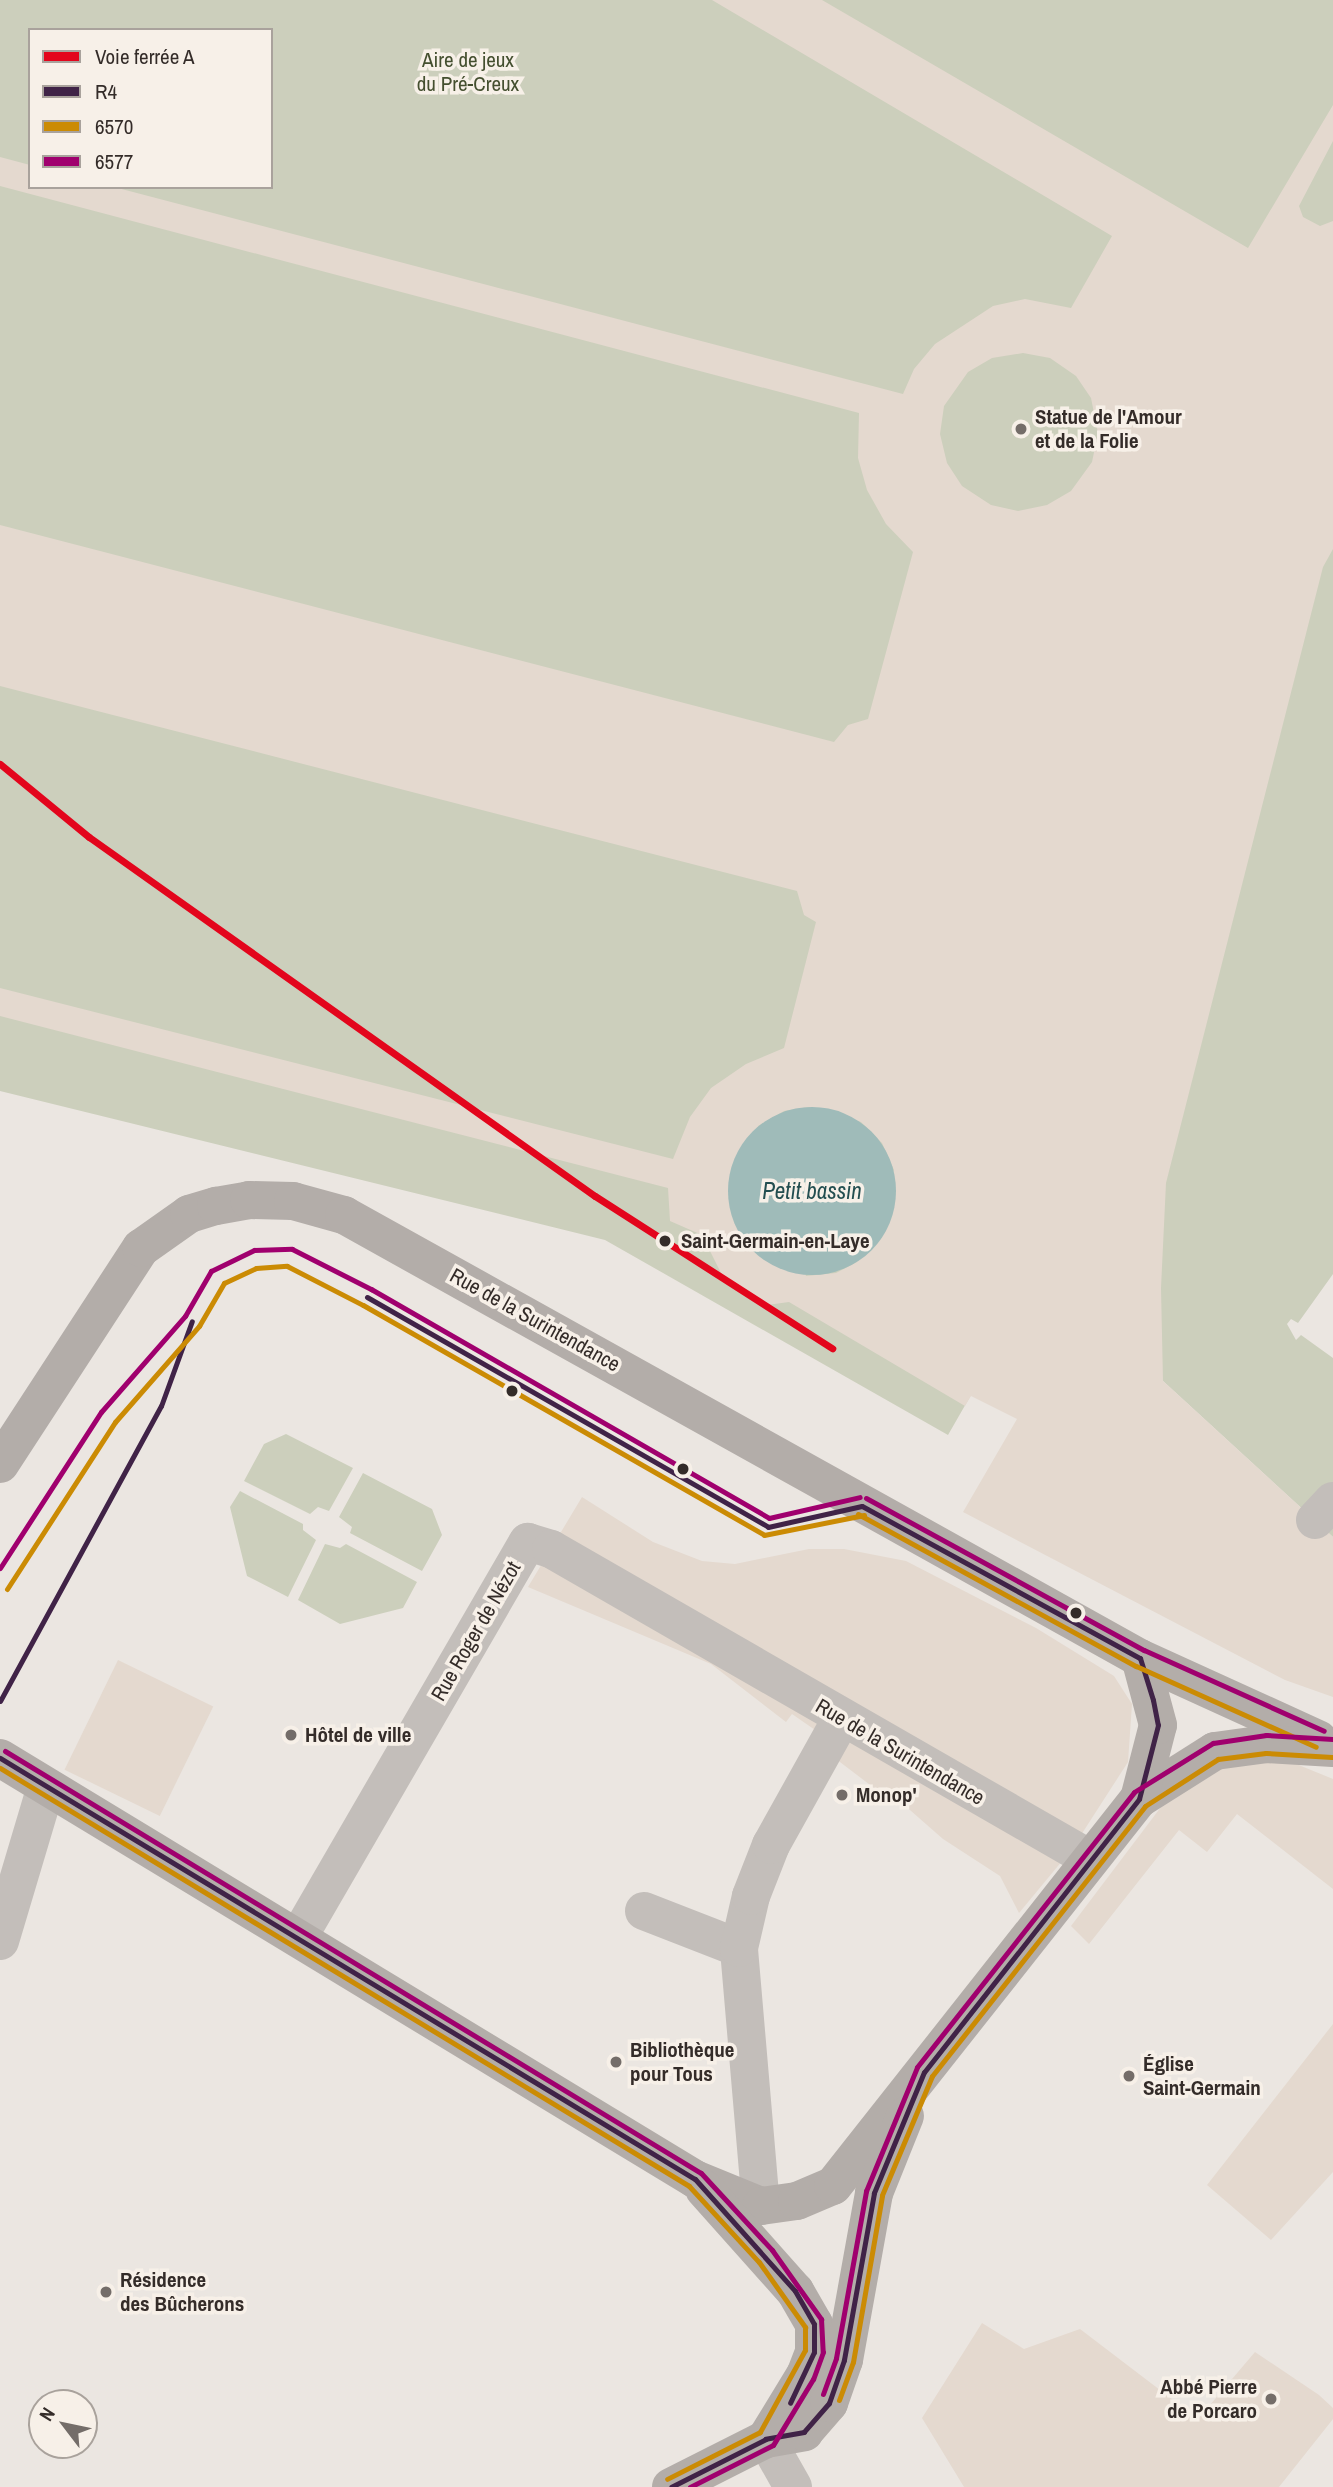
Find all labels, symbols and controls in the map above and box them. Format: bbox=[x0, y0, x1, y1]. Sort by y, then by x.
legend bbox=[28, 28, 273, 189]
text: Voie ferrée A bbox=[95, 42, 195, 71]
park label: Aire de jeux du Pré-Creux bbox=[417, 47, 519, 97]
text: R4 bbox=[95, 77, 117, 106]
text: 6570 bbox=[95, 112, 133, 141]
text: 6577 bbox=[95, 147, 133, 176]
place label: Statue de l'Amour et de la Folie bbox=[1035, 404, 1182, 454]
marker: Statue de l'Amour et de la Folie bbox=[1013, 421, 1029, 437]
water label: Petit bassin bbox=[762, 1177, 862, 1205]
place label: Saint-Germain-en-Laye bbox=[681, 1228, 870, 1254]
marker: Saint-Germain-en-Laye bbox=[655, 1231, 675, 1251]
street label: Rue de la Surintendance bbox=[446, 1263, 624, 1377]
unlabelled marker bbox=[505, 1384, 519, 1398]
unlabelled marker bbox=[676, 1462, 690, 1476]
street label: Rue Roger de Nézot bbox=[426, 1557, 526, 1705]
unlabelled marker bbox=[1069, 1606, 1083, 1620]
street label: Rue de la Surintendance bbox=[811, 1693, 989, 1811]
place label: Hôtel de ville bbox=[305, 1722, 411, 1748]
marker: Hôtel de ville bbox=[283, 1727, 299, 1743]
place label: Monop' bbox=[856, 1782, 917, 1808]
marker: Monop' bbox=[834, 1787, 850, 1803]
place label: Bibliothèque pour Tous bbox=[630, 2037, 734, 2087]
place label: Église Saint-Germain bbox=[1143, 2051, 1261, 2101]
marker: Bibliothèque pour Tous bbox=[608, 2054, 624, 2070]
marker: Église Saint-Germain bbox=[1121, 2068, 1137, 2084]
place label: Résidence des Bûcherons bbox=[120, 2267, 244, 2317]
marker: Résidence des Bûcherons bbox=[98, 2284, 114, 2300]
place label: Abbé Pierre de Porcaro bbox=[1160, 2374, 1257, 2424]
north arrow bbox=[28, 2389, 98, 2459]
marker: Abbé Pierre de Porcaro bbox=[1263, 2391, 1279, 2407]
text: N bbox=[33, 2402, 61, 2426]

